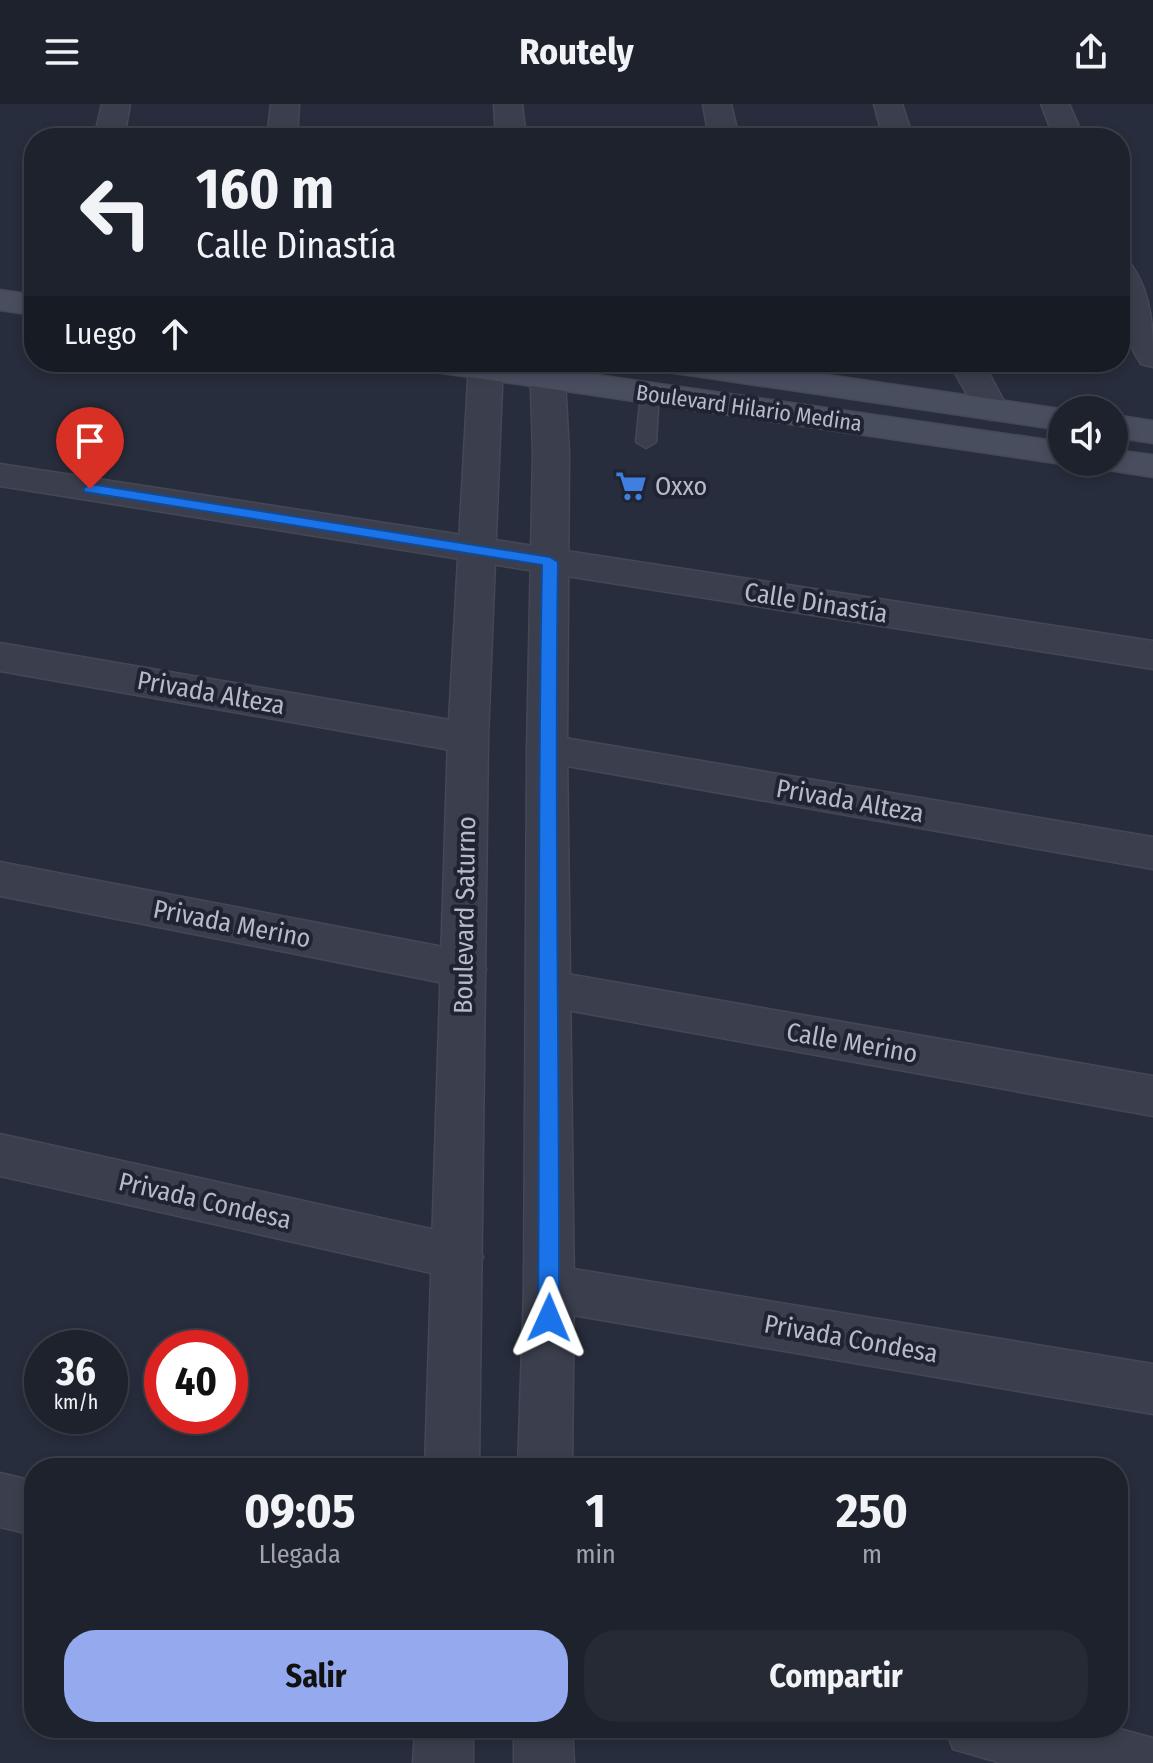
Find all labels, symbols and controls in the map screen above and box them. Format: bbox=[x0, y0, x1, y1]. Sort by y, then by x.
icon: menu bbox=[40, 30, 84, 74]
text: Routely bbox=[519, 30, 634, 74]
icon: share bbox=[1069, 30, 1113, 74]
text: 160 m bbox=[196, 156, 334, 223]
icon: left bbox=[64, 160, 168, 264]
text: Calle Dinastía bbox=[196, 224, 396, 268]
icon: ahead bbox=[153, 312, 197, 356]
text: Luego bbox=[64, 316, 137, 352]
street label: Boulevard Hilario Medina bbox=[635, 379, 863, 437]
map controls bbox=[1048, 396, 1128, 476]
button: sound bbox=[1048, 396, 1128, 476]
pin bbox=[56, 407, 124, 489]
icon: arrive bbox=[68, 419, 112, 463]
supermarket icon: Oxxo bbox=[614, 469, 648, 503]
place label: Oxxo bbox=[655, 471, 707, 502]
street label: Calle Dinastía bbox=[742, 576, 890, 630]
street label: Privada Alteza bbox=[135, 665, 287, 721]
street label: Privada Alteza bbox=[774, 773, 926, 829]
street label: Boulevard Saturno bbox=[448, 816, 482, 1014]
street label: Privada Merino bbox=[151, 894, 313, 954]
street label: Calle Merino bbox=[784, 1016, 920, 1070]
street label: Privada Condesa bbox=[116, 1166, 294, 1236]
position arrow bbox=[507, 1276, 591, 1360]
street label: Privada Condesa bbox=[762, 1308, 940, 1370]
speed limit sign: 40 bbox=[144, 1330, 248, 1434]
text: 36 bbox=[56, 1348, 96, 1396]
text: km/h bbox=[54, 1390, 98, 1414]
text: 09:05 bbox=[244, 1482, 356, 1540]
text: 1 bbox=[586, 1482, 606, 1540]
text: 250 bbox=[836, 1482, 908, 1540]
text: Llegada bbox=[259, 1539, 341, 1570]
text: min bbox=[576, 1539, 616, 1570]
text: m bbox=[862, 1539, 882, 1570]
button: Salir bbox=[64, 1630, 568, 1722]
button: Compartir bbox=[584, 1630, 1088, 1722]

